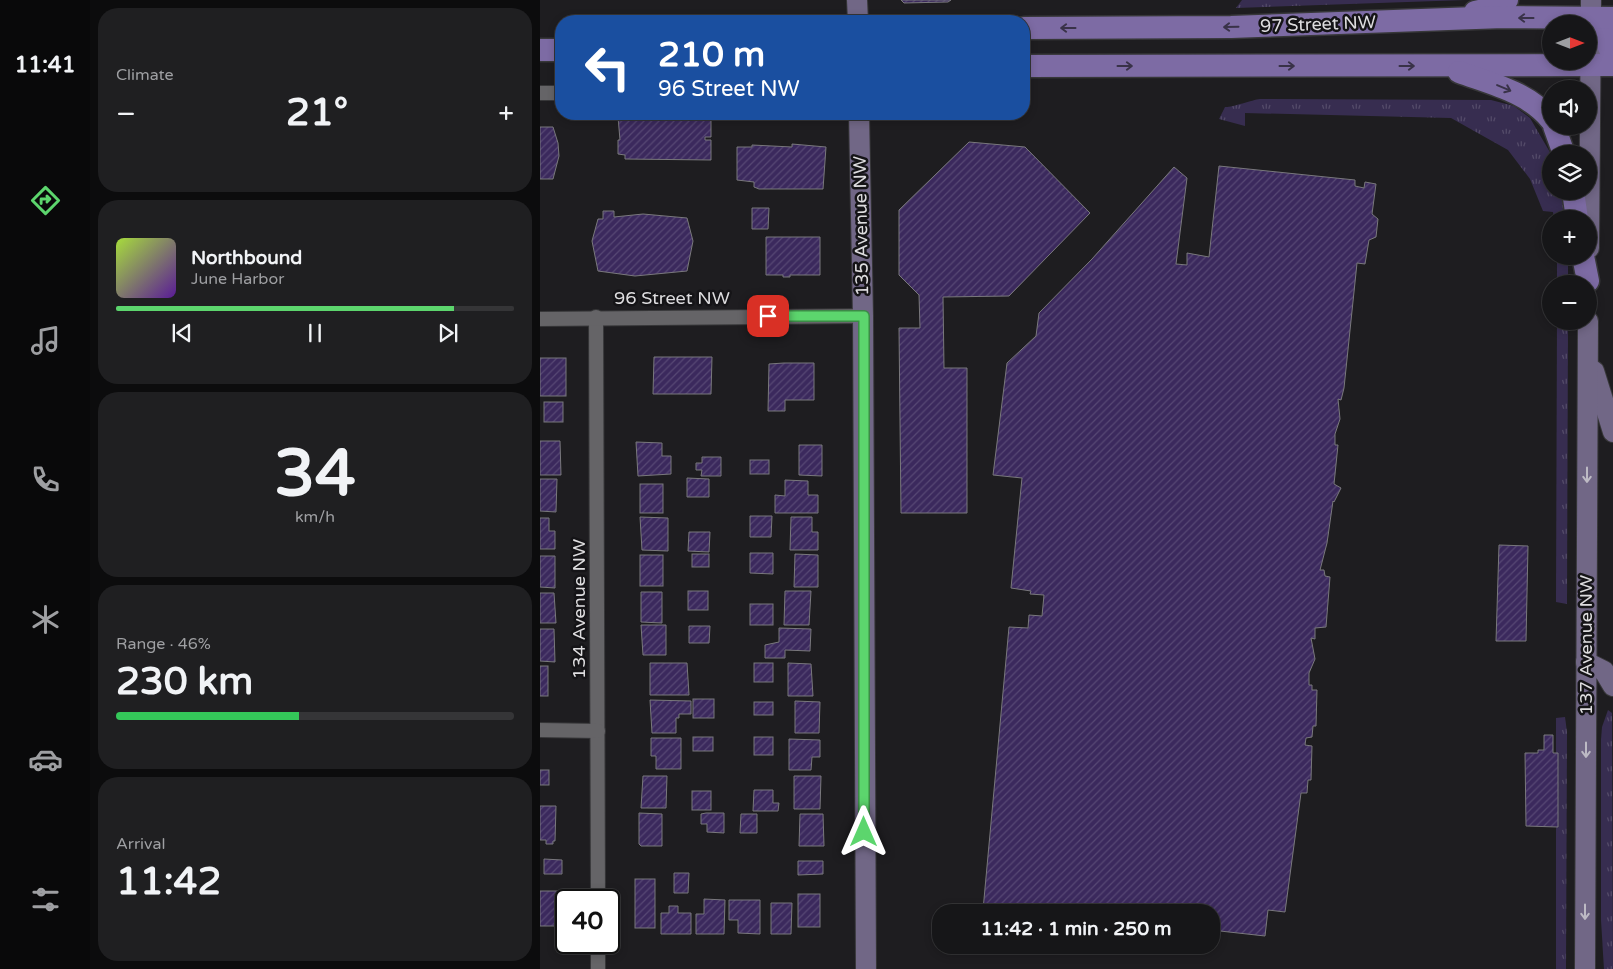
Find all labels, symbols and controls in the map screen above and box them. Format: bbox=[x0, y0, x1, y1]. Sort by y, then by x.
street label: 97 Street NW bbox=[1260, 11, 1376, 37]
one-way arrow bbox=[1518, 13, 1534, 23]
north arrow bbox=[1542, 15, 1598, 70]
map controls bbox=[1542, 15, 1597, 330]
one-way arrow bbox=[1223, 22, 1240, 32]
one-way arrow bbox=[1061, 23, 1077, 33]
text: 210 m bbox=[658, 34, 765, 76]
icon: left bbox=[575, 35, 640, 100]
text: 11:41 bbox=[15, 52, 75, 78]
one-way arrow bbox=[1116, 61, 1133, 71]
one-way arrow bbox=[1278, 61, 1294, 71]
one-way arrow bbox=[1398, 61, 1414, 71]
text: Climate bbox=[116, 65, 174, 85]
text: 96 Street NW bbox=[658, 76, 800, 102]
button: sound bbox=[1542, 80, 1597, 135]
one-way arrow bbox=[1496, 84, 1511, 94]
text: 21° bbox=[286, 90, 348, 136]
text: − bbox=[116, 97, 136, 131]
text: + bbox=[498, 97, 514, 131]
button: layers bbox=[1542, 145, 1597, 200]
street label: 135 Avenue NW bbox=[849, 156, 873, 296]
icon: directions bbox=[28, 183, 63, 218]
button: + bbox=[1542, 210, 1597, 265]
text: Northbound bbox=[191, 247, 302, 269]
text: June Harbor bbox=[191, 269, 284, 289]
button: − bbox=[1542, 275, 1597, 330]
street label: 96 Street NW bbox=[614, 287, 730, 309]
pin bbox=[747, 295, 789, 337]
icon: arrive bbox=[754, 302, 782, 330]
icon: previous bbox=[168, 319, 196, 347]
icon: pause bbox=[301, 319, 329, 347]
icon: next bbox=[434, 319, 462, 347]
icon: music bbox=[28, 323, 63, 358]
text: 34 bbox=[274, 435, 356, 514]
icon: phone bbox=[28, 462, 63, 497]
one-way arrow bbox=[1582, 467, 1592, 483]
text: km/h bbox=[295, 507, 335, 527]
street label: 134 Avenue NW bbox=[568, 539, 590, 679]
street label: 137 Avenue NW bbox=[1575, 575, 1597, 715]
icon: climate bbox=[28, 602, 63, 637]
text: Range · 46% bbox=[116, 634, 211, 654]
text: 230 km bbox=[116, 659, 253, 705]
one-way arrow bbox=[1581, 741, 1591, 757]
icon: car bbox=[28, 742, 63, 777]
position arrow bbox=[837, 805, 889, 857]
text: Arrival bbox=[116, 834, 165, 854]
text: 11:42 bbox=[116, 859, 221, 905]
icon: filters bbox=[28, 882, 63, 917]
speed limit sign: 40 bbox=[555, 889, 620, 954]
one-way arrow bbox=[1580, 904, 1590, 920]
text: 11:42 · 1 min · 250 m bbox=[980, 918, 1172, 940]

